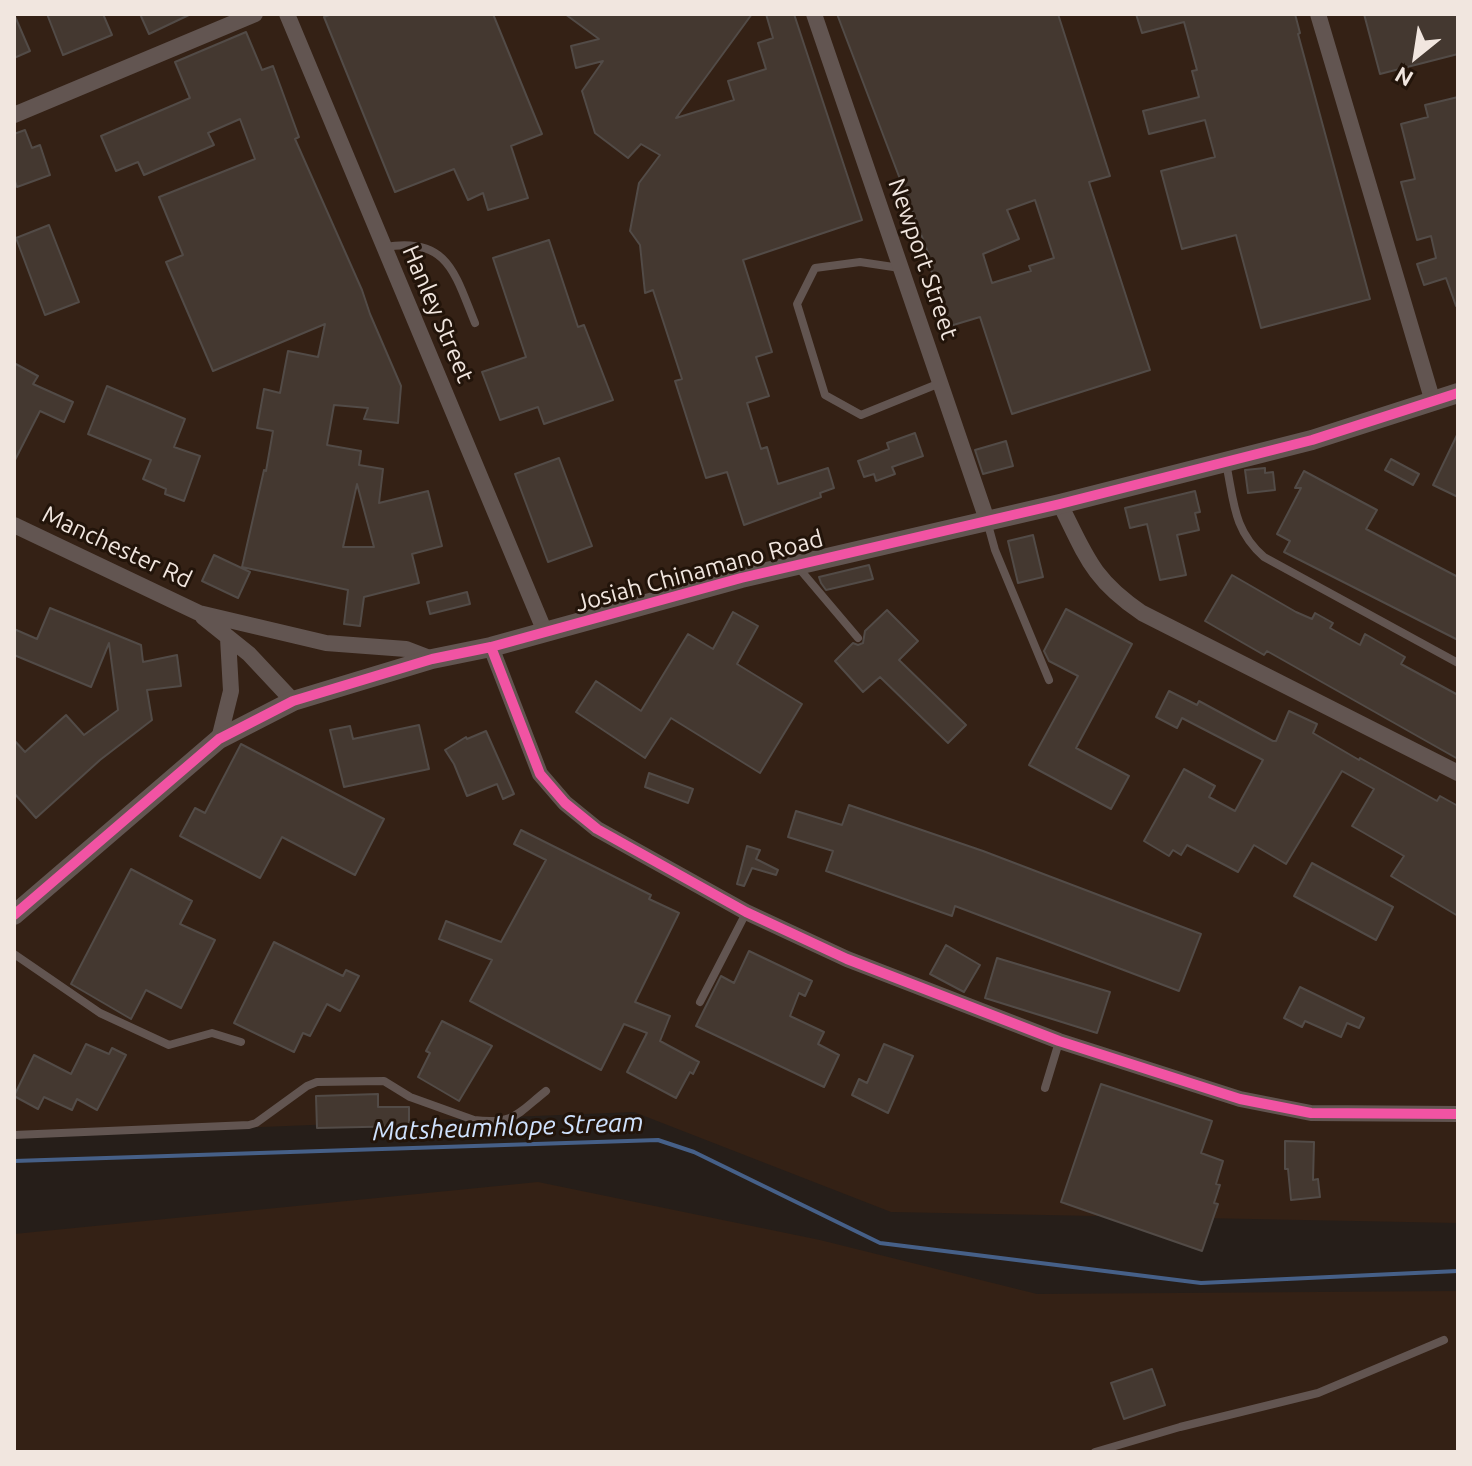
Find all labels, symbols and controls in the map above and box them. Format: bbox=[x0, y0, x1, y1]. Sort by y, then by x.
north arrow bbox=[1376, 16, 1456, 96]
text: N bbox=[1390, 62, 1417, 92]
street label: Newport Street bbox=[882, 175, 964, 343]
street label: Hanley Street bbox=[396, 241, 480, 387]
street label: Manchester Rd bbox=[38, 500, 196, 594]
street label: Josiah Chinamano Road bbox=[572, 524, 826, 618]
water label: Matsheumhlope Stream bbox=[372, 1107, 644, 1147]

